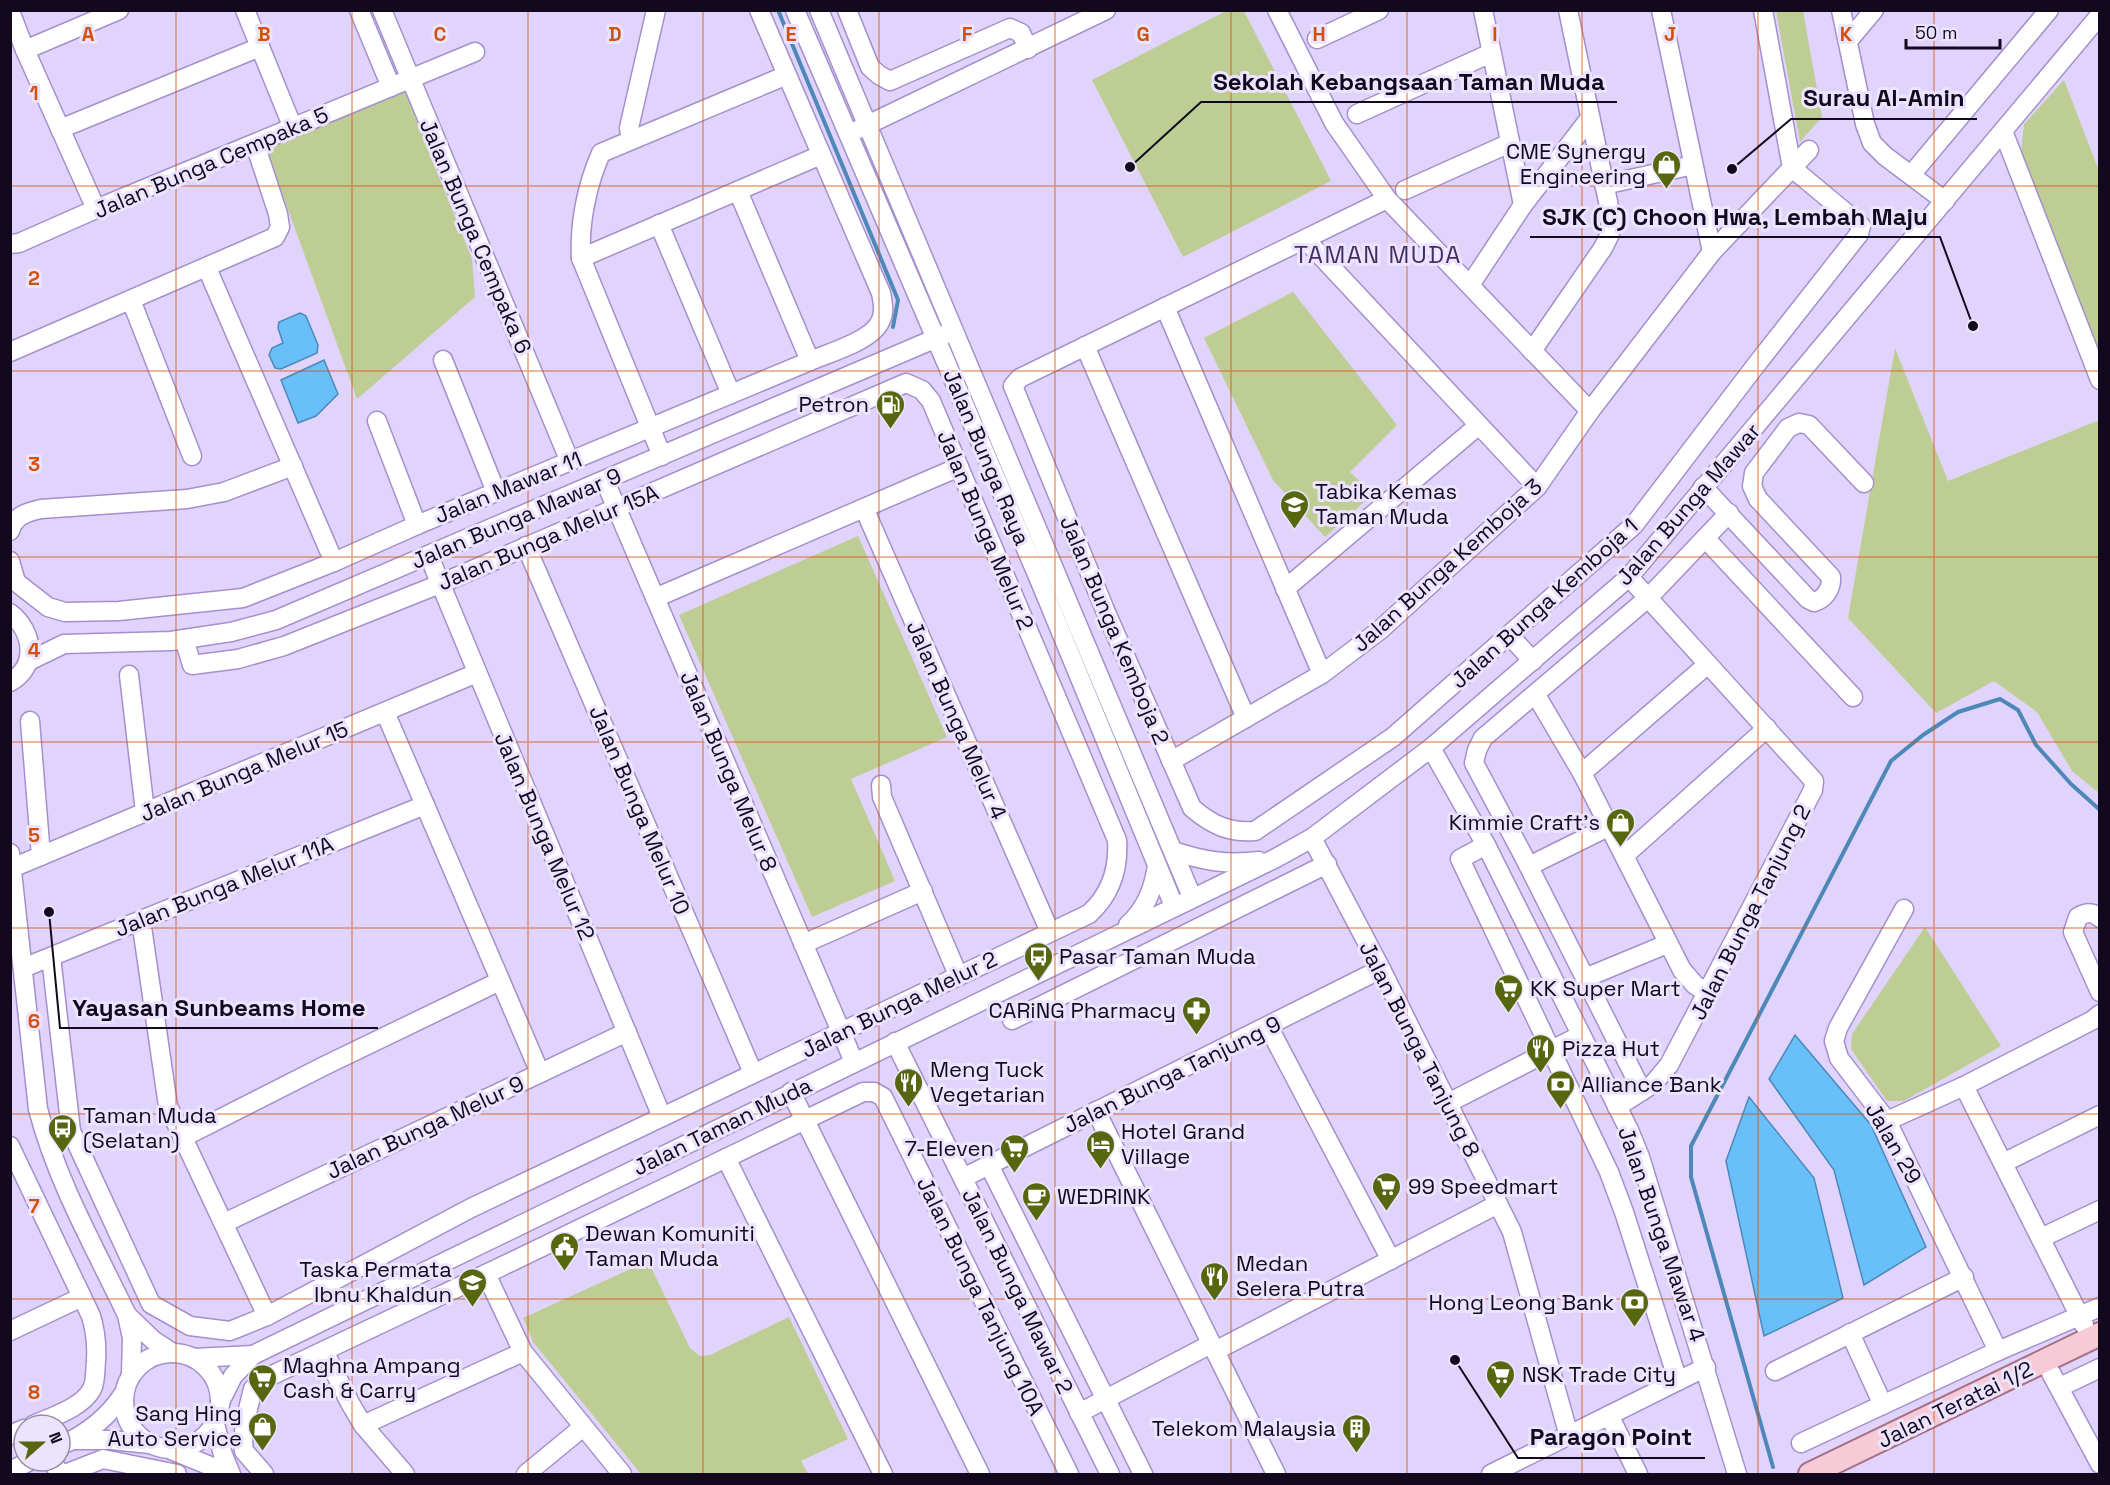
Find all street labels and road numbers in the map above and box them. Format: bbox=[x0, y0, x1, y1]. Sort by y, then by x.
street label: Jalan Bunga Cempaka 5 bbox=[89, 100, 333, 224]
street label: Jalan Bunga Cempaka 6 bbox=[414, 114, 538, 358]
street label: Jalan Bunga Raya bbox=[937, 365, 1037, 550]
street label: Jalan Bunga Mawar bbox=[1610, 417, 1766, 591]
street label: Jalan Bunga Melur 2 bbox=[931, 426, 1041, 634]
street label: Jalan Mawar 11 bbox=[430, 445, 586, 529]
street label: Jalan Bunga Mawar 9 bbox=[407, 461, 625, 575]
street label: Jalan Bunga Kemboja 3 bbox=[1346, 472, 1548, 658]
street label: Jalan Bunga Melur 15A bbox=[433, 478, 663, 596]
street label: Jalan Bunga Kemboja 2 bbox=[1054, 511, 1176, 749]
street label: Jalan Bunga Kemboja 1 bbox=[1445, 512, 1643, 694]
street label: Jalan Bunga Melur 4 bbox=[901, 616, 1014, 824]
street label: Jalan Bunga Melur 8 bbox=[674, 667, 784, 875]
street label: Jalan Bunga Melur 10 bbox=[583, 701, 697, 919]
street label: Jalan Bunga Melur 15 bbox=[136, 714, 352, 828]
street label: Jalan Bunga Melur 12 bbox=[488, 728, 602, 944]
street label: Jalan Bunga Tanjung 2 bbox=[1683, 799, 1817, 1025]
street label: Jalan Bunga Melur 11A bbox=[111, 829, 338, 943]
street label: Jalan Bunga Tanjung 8 bbox=[1353, 936, 1487, 1162]
street label: Jalan Bunga Melur 2 bbox=[797, 944, 1001, 1064]
street label: Jalan Bunga Tanjung 9 bbox=[1059, 1009, 1285, 1139]
street label: Jalan Bunga Melur 9 bbox=[322, 1069, 528, 1185]
street label: Jalan Taman Muda bbox=[628, 1070, 816, 1181]
street label: Jalan 29 bbox=[1860, 1097, 1928, 1189]
street label: Jalan Bunga Mawar 4 bbox=[1612, 1123, 1712, 1345]
street label: Jalan Bunga Tanjung 10A bbox=[911, 1172, 1051, 1420]
street label: Jalan Bunga Mawar 2 bbox=[956, 1184, 1080, 1398]
street label: Jalan Teratai 1/2 bbox=[1873, 1354, 2037, 1454]

